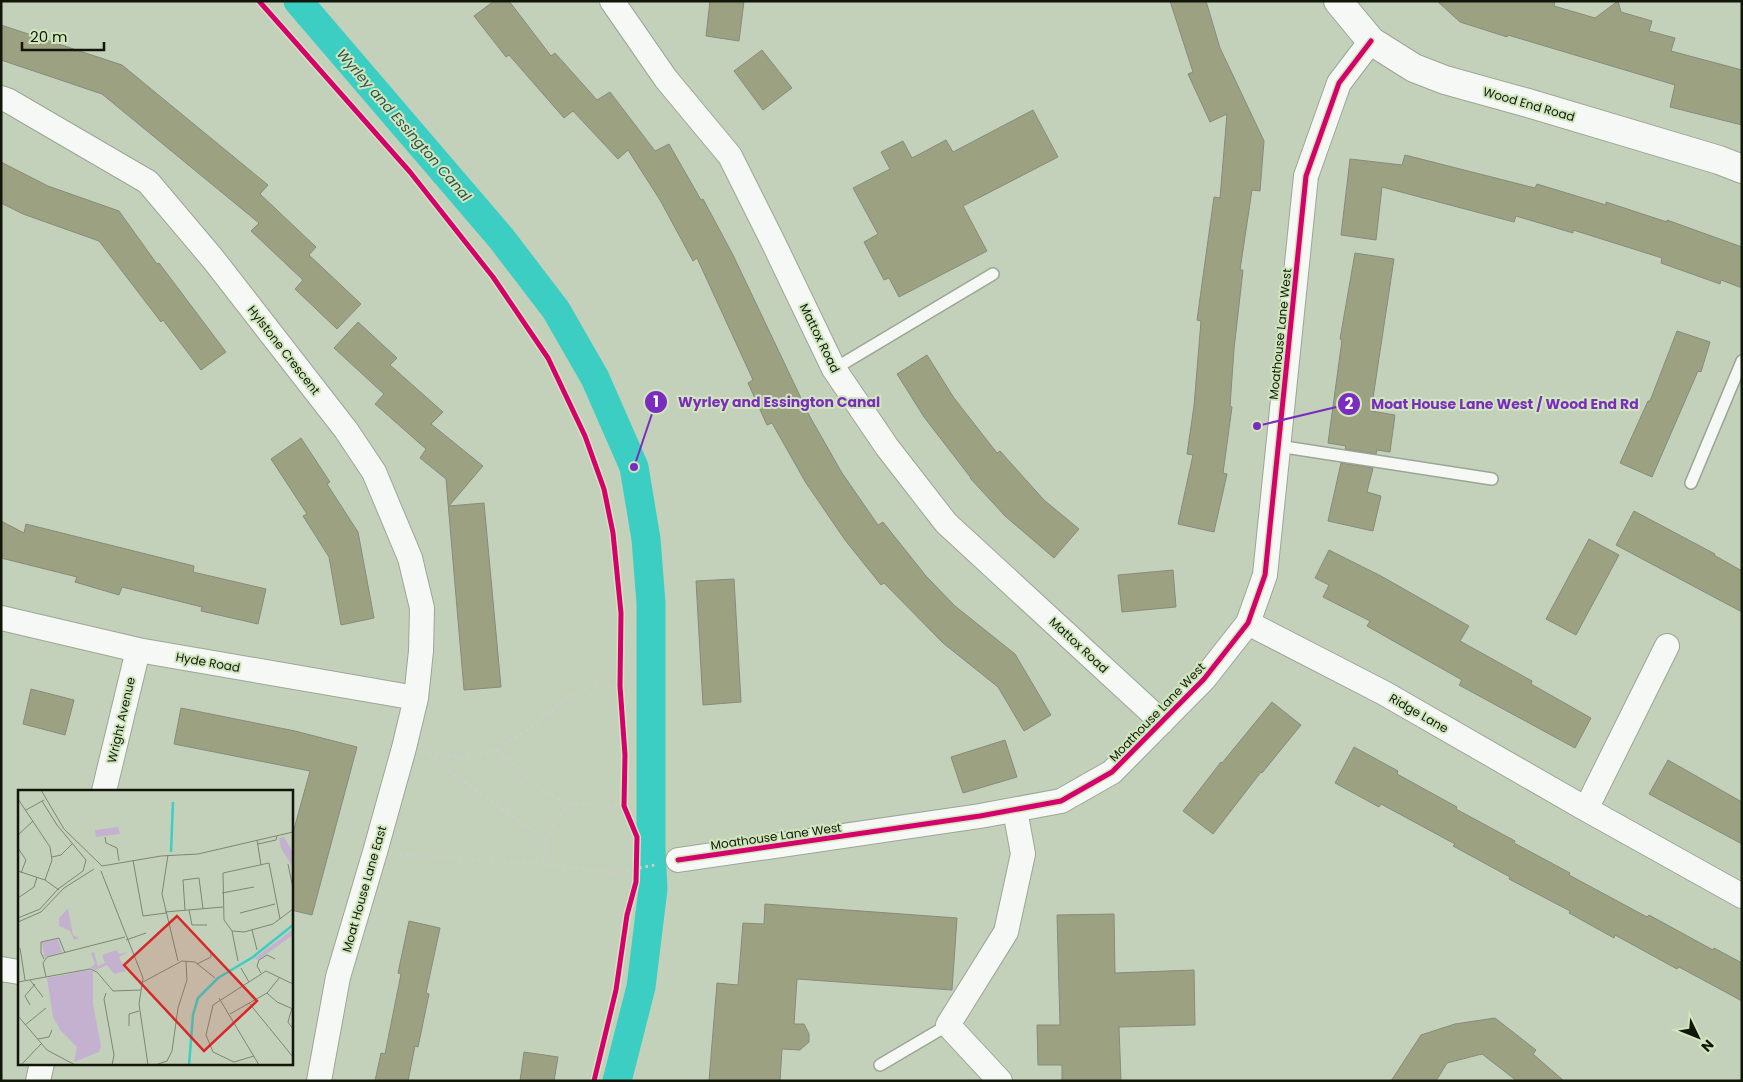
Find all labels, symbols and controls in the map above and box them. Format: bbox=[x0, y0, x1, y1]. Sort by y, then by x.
scale bar bbox=[22, 20, 105, 52]
text: 20 m bbox=[30, 26, 68, 47]
water label: Wyrley and Essington Canal bbox=[332, 44, 476, 206]
street label: Wood End Road bbox=[1481, 83, 1577, 125]
street label: Moathouse Lane West bbox=[1265, 268, 1295, 400]
street label: Mattox Road bbox=[796, 301, 844, 375]
street label: Hylstone Crescent bbox=[244, 302, 324, 398]
callout: Wyrley and Essington Canal bbox=[643, 387, 891, 416]
callout: Moat House Lane West / Wood End Rd bbox=[1336, 389, 1648, 418]
text: 1 bbox=[653, 391, 659, 412]
text: Wyrley and Essington Canal bbox=[678, 392, 880, 412]
text: 2 bbox=[1345, 393, 1354, 414]
text: Moat House Lane West / Wood End Rd bbox=[1371, 394, 1639, 414]
street label: Mattox Road bbox=[1046, 613, 1112, 677]
street label: Hyde Road bbox=[175, 648, 241, 676]
street label: Moathouse Lane West bbox=[1105, 659, 1209, 765]
street label: Wright Avenue bbox=[103, 675, 139, 765]
street label: Ridge Lane bbox=[1386, 689, 1452, 737]
inset map bbox=[18, 790, 292, 1064]
street label: Moathouse Lane West bbox=[710, 818, 842, 854]
street label: Moat House Lane East bbox=[338, 824, 390, 954]
north arrow bbox=[1673, 1012, 1723, 1062]
text: N bbox=[1697, 1035, 1718, 1057]

